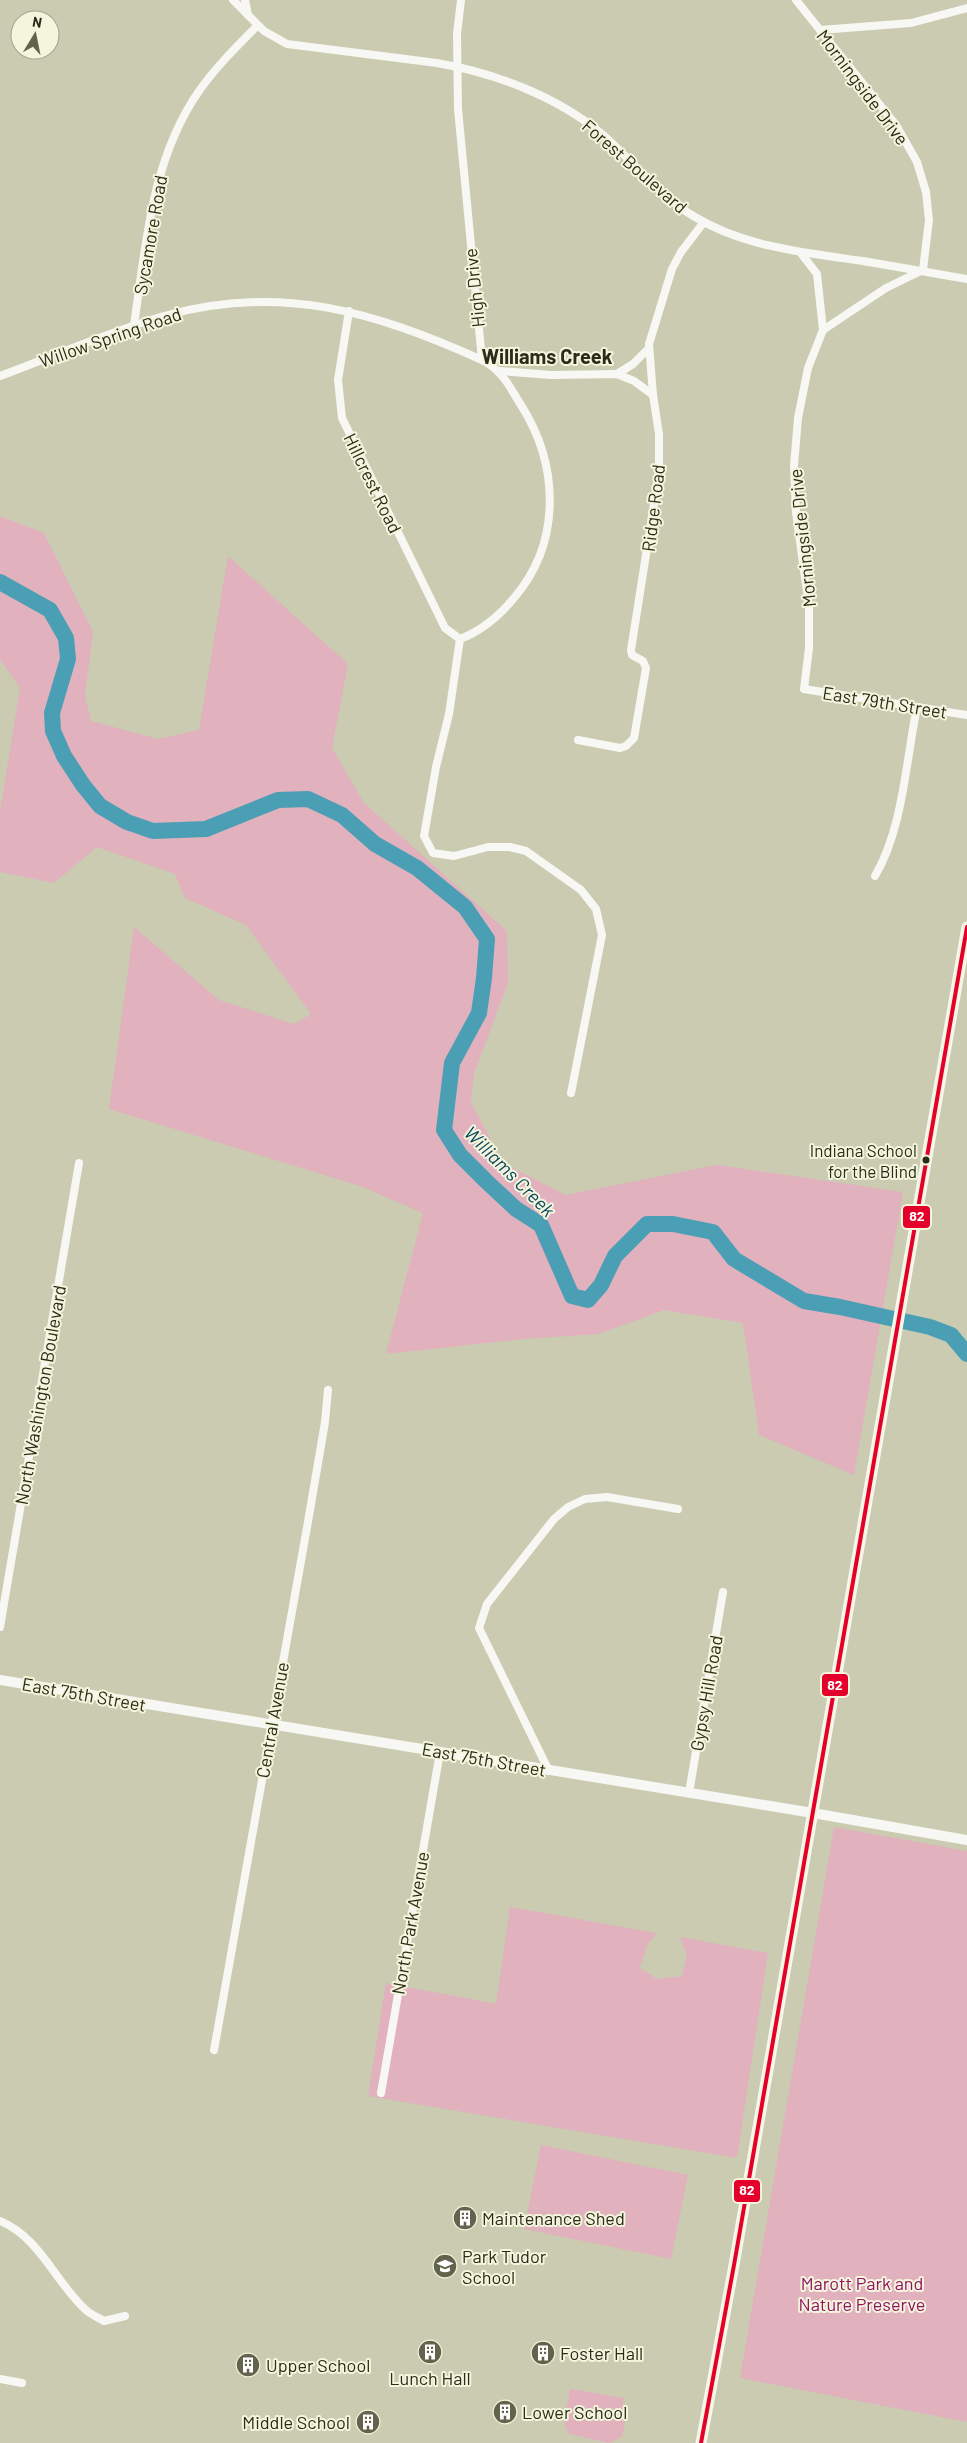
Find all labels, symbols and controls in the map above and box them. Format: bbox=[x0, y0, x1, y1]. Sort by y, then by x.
north arrow bbox=[10, 10, 60, 60]
text: N bbox=[31, 13, 43, 31]
street label: Morningside Drive bbox=[812, 25, 914, 149]
street label: Forest Boulevard bbox=[578, 114, 692, 218]
street label: Sycamore Road bbox=[129, 173, 171, 297]
street label: High Drive bbox=[459, 247, 489, 329]
street label: Willow Spring Road bbox=[36, 302, 184, 372]
district label: Williams Creek bbox=[482, 344, 613, 368]
street label: Hillcrest Road bbox=[339, 429, 407, 537]
street label: Ridge Road bbox=[637, 463, 669, 553]
street label: Morningside Drive bbox=[784, 468, 820, 608]
street label: East 79th Street bbox=[821, 681, 949, 723]
water label: Williams Creek bbox=[460, 1121, 561, 1222]
place label: Indiana School for the Blind bbox=[810, 1140, 917, 1181]
marker: Indiana School for the Blind bbox=[921, 1155, 931, 1165]
line badge: 82 bbox=[902, 1205, 931, 1229]
text: 82 bbox=[909, 1207, 925, 1224]
street label: North Washington Boulevard bbox=[10, 1284, 70, 1506]
street label: Gypsy Hill Road bbox=[685, 1633, 727, 1753]
street label: Central Avenue bbox=[251, 1660, 293, 1780]
street label: East 75th Street bbox=[20, 1672, 148, 1716]
line badge: 82 bbox=[821, 1673, 849, 1697]
text: 82 bbox=[827, 1676, 843, 1693]
street label: East 75th Street bbox=[420, 1737, 548, 1781]
street label: North Park Avenue bbox=[387, 1850, 433, 1996]
line badge: 82 bbox=[733, 2179, 761, 2203]
text: 82 bbox=[739, 2181, 755, 2198]
building icon: Maintenance Shed bbox=[452, 2205, 478, 2231]
place label: Maintenance Shed bbox=[482, 2207, 625, 2229]
place label: Park Tudor School bbox=[462, 2245, 547, 2288]
school or university icon: Park Tudor School bbox=[432, 2253, 458, 2279]
park label: Marott Park and Nature Preserve bbox=[799, 2272, 925, 2315]
building icon: Lunch Hall bbox=[417, 2339, 443, 2365]
building icon: Foster Hall bbox=[530, 2340, 556, 2366]
place label: Foster Hall bbox=[560, 2342, 643, 2364]
building icon: Upper School bbox=[235, 2352, 261, 2378]
place label: Upper School bbox=[266, 2354, 370, 2376]
place label: Lunch Hall bbox=[389, 2367, 471, 2389]
building icon: Lower School bbox=[492, 2399, 518, 2425]
place label: Lower School bbox=[522, 2401, 627, 2423]
building icon: Middle School bbox=[355, 2409, 381, 2435]
place label: Middle School bbox=[242, 2411, 350, 2433]

